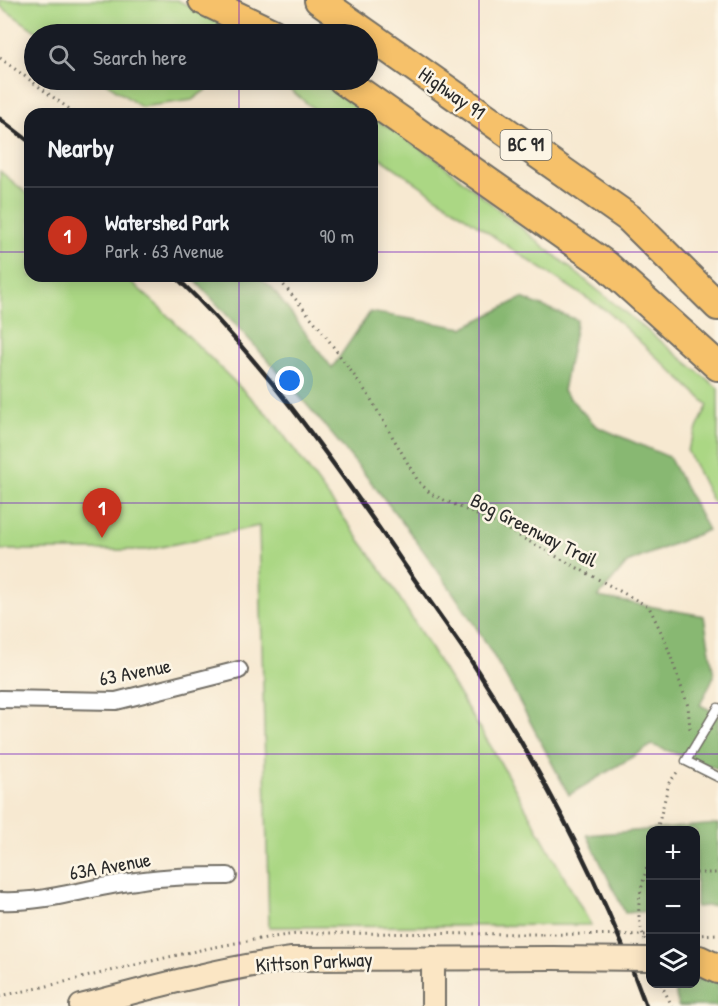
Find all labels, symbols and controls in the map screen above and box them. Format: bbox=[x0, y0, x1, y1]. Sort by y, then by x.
search box bbox=[24, 24, 378, 90]
icon: search bbox=[45, 41, 78, 74]
text: Search here bbox=[93, 42, 187, 72]
street label: Highway 91 bbox=[413, 60, 491, 125]
text: Nearby bbox=[48, 130, 114, 165]
road number: BC 91 bbox=[500, 130, 552, 160]
text: Watershed Park bbox=[105, 207, 229, 237]
text: 1 bbox=[64, 222, 71, 249]
text: 90 m bbox=[320, 222, 354, 249]
text: Park · 63 Avenue bbox=[105, 237, 224, 264]
your location bbox=[275, 366, 304, 395]
street label: Bog Greenway Trail bbox=[466, 486, 603, 573]
pin: 1 bbox=[82, 488, 122, 538]
street label: 63 Avenue bbox=[97, 651, 173, 692]
map controls bbox=[646, 826, 700, 988]
button: + bbox=[646, 826, 700, 880]
street label: 63A Avenue bbox=[67, 845, 153, 886]
button: − bbox=[646, 880, 700, 934]
button: layers bbox=[646, 934, 700, 988]
street label: Kittson Parkway bbox=[255, 945, 373, 978]

